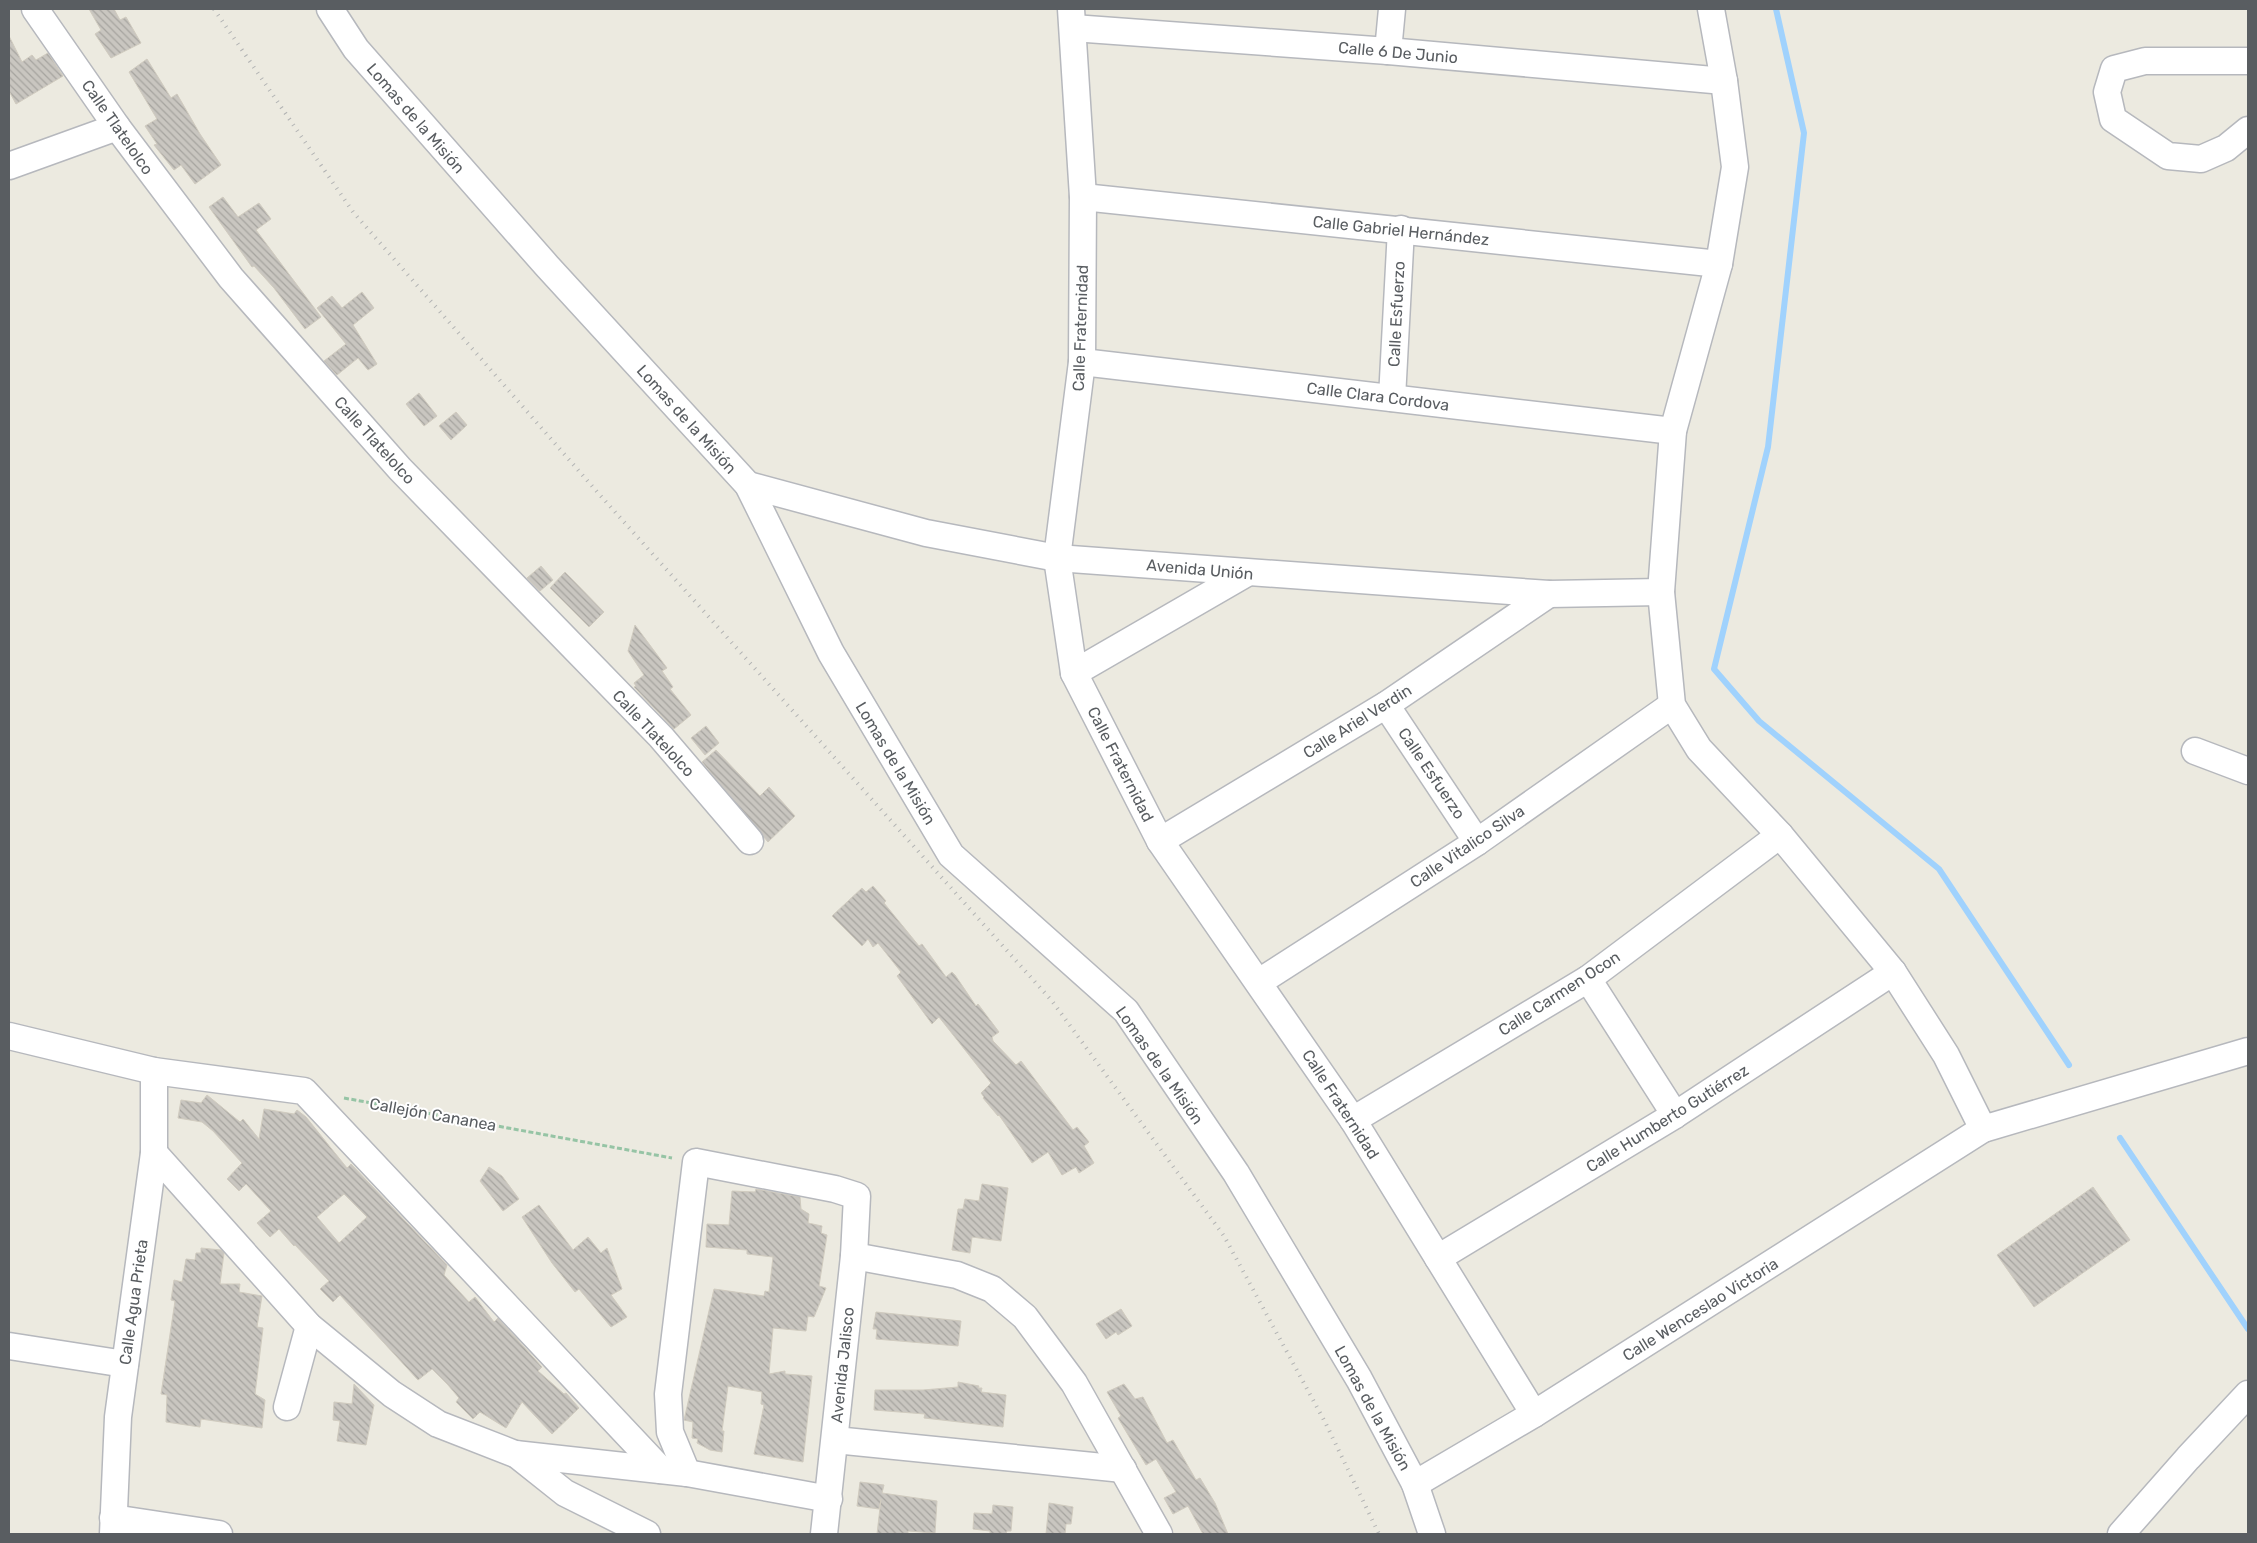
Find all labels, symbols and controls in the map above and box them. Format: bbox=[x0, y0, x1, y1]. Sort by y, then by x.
street label: Calle 6 De Junio bbox=[1337, 38, 1459, 67]
street label: Lomas de la Misión bbox=[363, 59, 469, 177]
street label: Calle Tlatelolco bbox=[78, 76, 157, 178]
street label: Calle Gabriel Hernández bbox=[1312, 212, 1490, 249]
street label: Calle Esfuerzo bbox=[1384, 261, 1409, 367]
street label: Calle Fraternidad bbox=[1069, 264, 1092, 392]
street label: Lomas de la Misión bbox=[633, 361, 740, 478]
street label: Calle Clara Cordova bbox=[1305, 378, 1450, 415]
street label: Calle Tlatelolco bbox=[330, 393, 419, 488]
street label: Avenida Unión bbox=[1146, 555, 1254, 584]
street label: Calle Ariel Verdin bbox=[1300, 680, 1415, 762]
street label: Calle Tlatelolco bbox=[609, 686, 699, 781]
street label: Lomas de la Misión bbox=[851, 698, 940, 828]
street label: Calle Fraternidad bbox=[1083, 703, 1158, 825]
street label: Calle Esfuerzo bbox=[1394, 724, 1469, 823]
street label: Calle Vitalico Silva bbox=[1406, 801, 1528, 892]
street label: Calle Carmen Ocon bbox=[1495, 947, 1624, 1040]
street label: Lomas de la Misión bbox=[1112, 1003, 1207, 1128]
street label: Calle Fraternidad bbox=[1298, 1046, 1383, 1163]
street label: Calle Humberto Gutiérrez bbox=[1582, 1061, 1752, 1176]
street label: Callejón Cananea bbox=[368, 1094, 498, 1135]
street label: Calle Agua Prieta bbox=[115, 1238, 152, 1366]
street label: Calle Wenceslao Victoria bbox=[1619, 1254, 1782, 1365]
street label: Avenida Jalisco bbox=[827, 1306, 858, 1424]
street label: Lomas de la Misión bbox=[1330, 1343, 1415, 1474]

